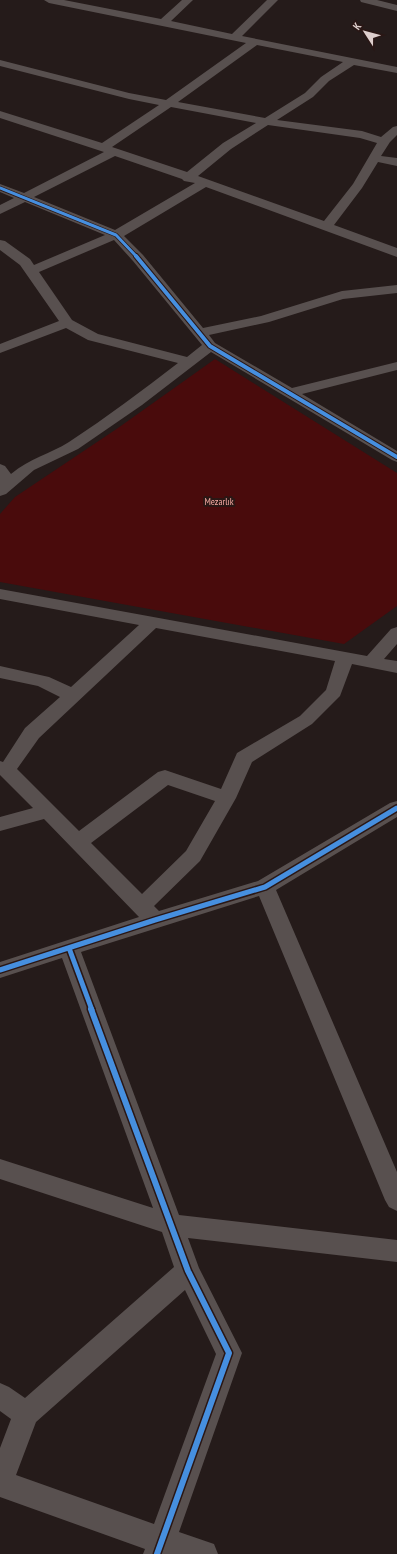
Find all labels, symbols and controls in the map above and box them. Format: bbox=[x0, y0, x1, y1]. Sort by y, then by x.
north arrow bbox=[345, 12, 385, 52]
text: K bbox=[350, 19, 364, 33]
park label: Mezarlık bbox=[204, 495, 234, 508]

